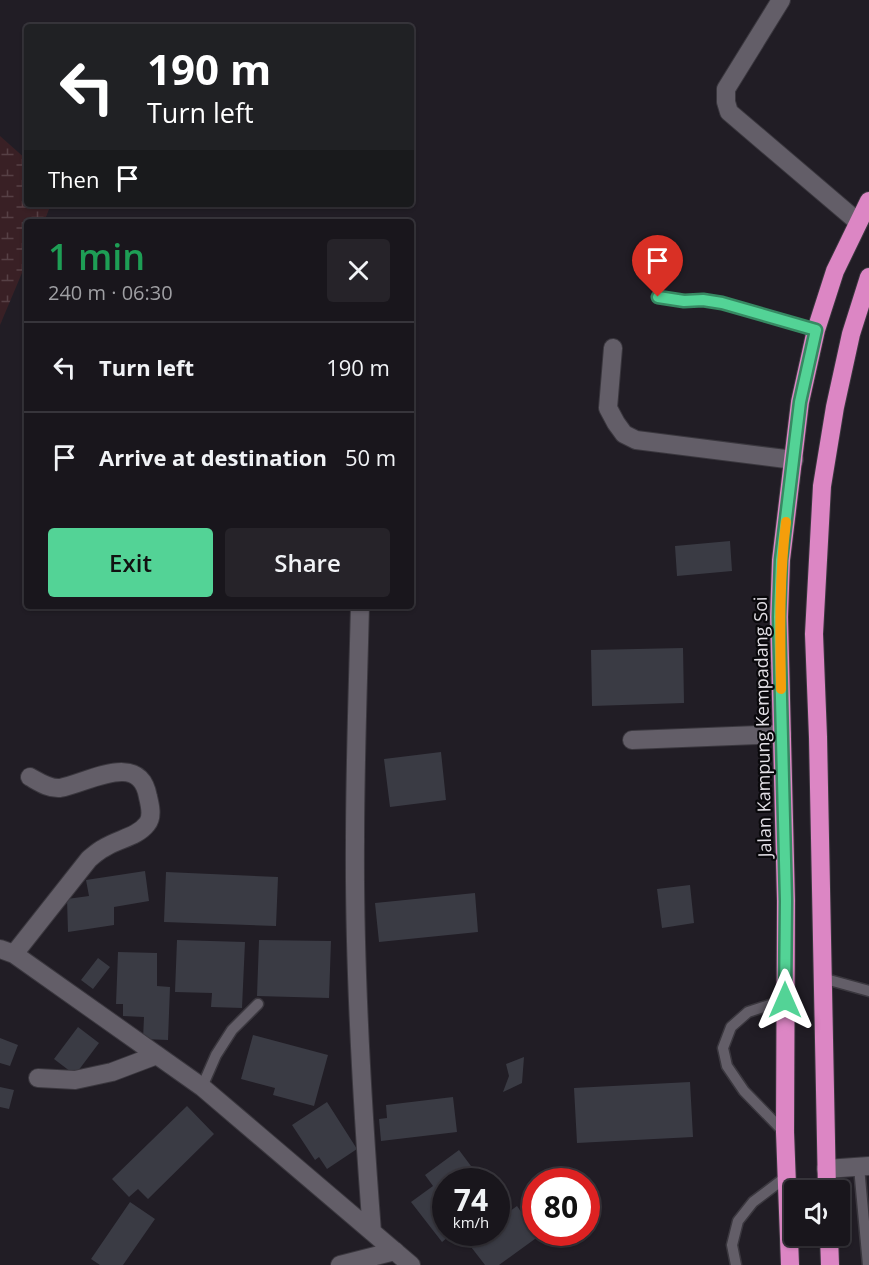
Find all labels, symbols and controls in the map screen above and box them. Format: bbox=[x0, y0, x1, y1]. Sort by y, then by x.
text: 190 m bbox=[147, 40, 271, 97]
icon: left bbox=[48, 48, 126, 126]
text: Turn left bbox=[147, 94, 254, 131]
icon: arrive bbox=[111, 162, 144, 195]
text: Then bbox=[48, 164, 99, 194]
text: 1 min bbox=[48, 232, 145, 281]
pin bbox=[632, 235, 683, 297]
button: close bbox=[327, 239, 390, 302]
icon: arrive bbox=[641, 244, 674, 277]
text: 240 m · 06:30 bbox=[48, 279, 173, 306]
icon: left bbox=[48, 351, 81, 384]
text: Turn left bbox=[99, 352, 194, 382]
text: 190 m bbox=[326, 352, 390, 382]
icon: arrive bbox=[48, 441, 81, 474]
text: Arrive at destination bbox=[99, 442, 327, 472]
text: 50 m bbox=[345, 442, 396, 472]
button: Exit bbox=[48, 528, 213, 597]
button: Share bbox=[225, 528, 390, 597]
street label: Jalan Kampung Kempadang Soi bbox=[748, 596, 776, 860]
position arrow bbox=[753, 968, 817, 1032]
speed limit sign: 80 bbox=[522, 1168, 600, 1246]
text: 74 bbox=[454, 1179, 488, 1220]
map controls bbox=[784, 1180, 850, 1246]
button: sound bbox=[784, 1180, 850, 1246]
text: km/h bbox=[453, 1212, 489, 1232]

